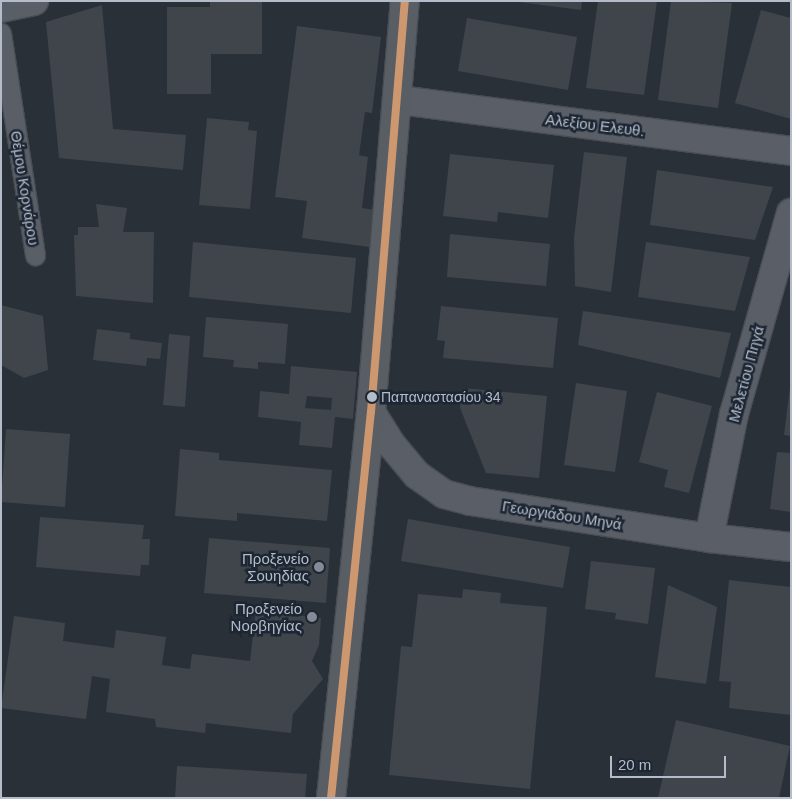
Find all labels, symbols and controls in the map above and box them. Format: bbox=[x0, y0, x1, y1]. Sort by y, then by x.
street label: Αλεξίου Ελευθ. bbox=[544, 110, 646, 140]
street label: Θέμου Κορνάρου bbox=[7, 129, 43, 247]
street label: Μελετίου Πηγά bbox=[725, 324, 767, 424]
place label: Παπαναστασίου 34 bbox=[381, 389, 501, 405]
marker: Παπαναστασίου 34 bbox=[367, 392, 377, 402]
street label: Γεωργιάδου Μηνά bbox=[501, 497, 623, 533]
place label: Προξενείο Σουηδίας bbox=[242, 549, 309, 584]
marker: Προξενείο Σουηδίας bbox=[313, 561, 325, 573]
place label: Προξενείο Νορβηγίας bbox=[231, 599, 302, 634]
marker: Προξενείο Νορβηγίας bbox=[306, 611, 318, 623]
scale bar bbox=[612, 746, 728, 778]
text: 20 m bbox=[618, 756, 651, 773]

